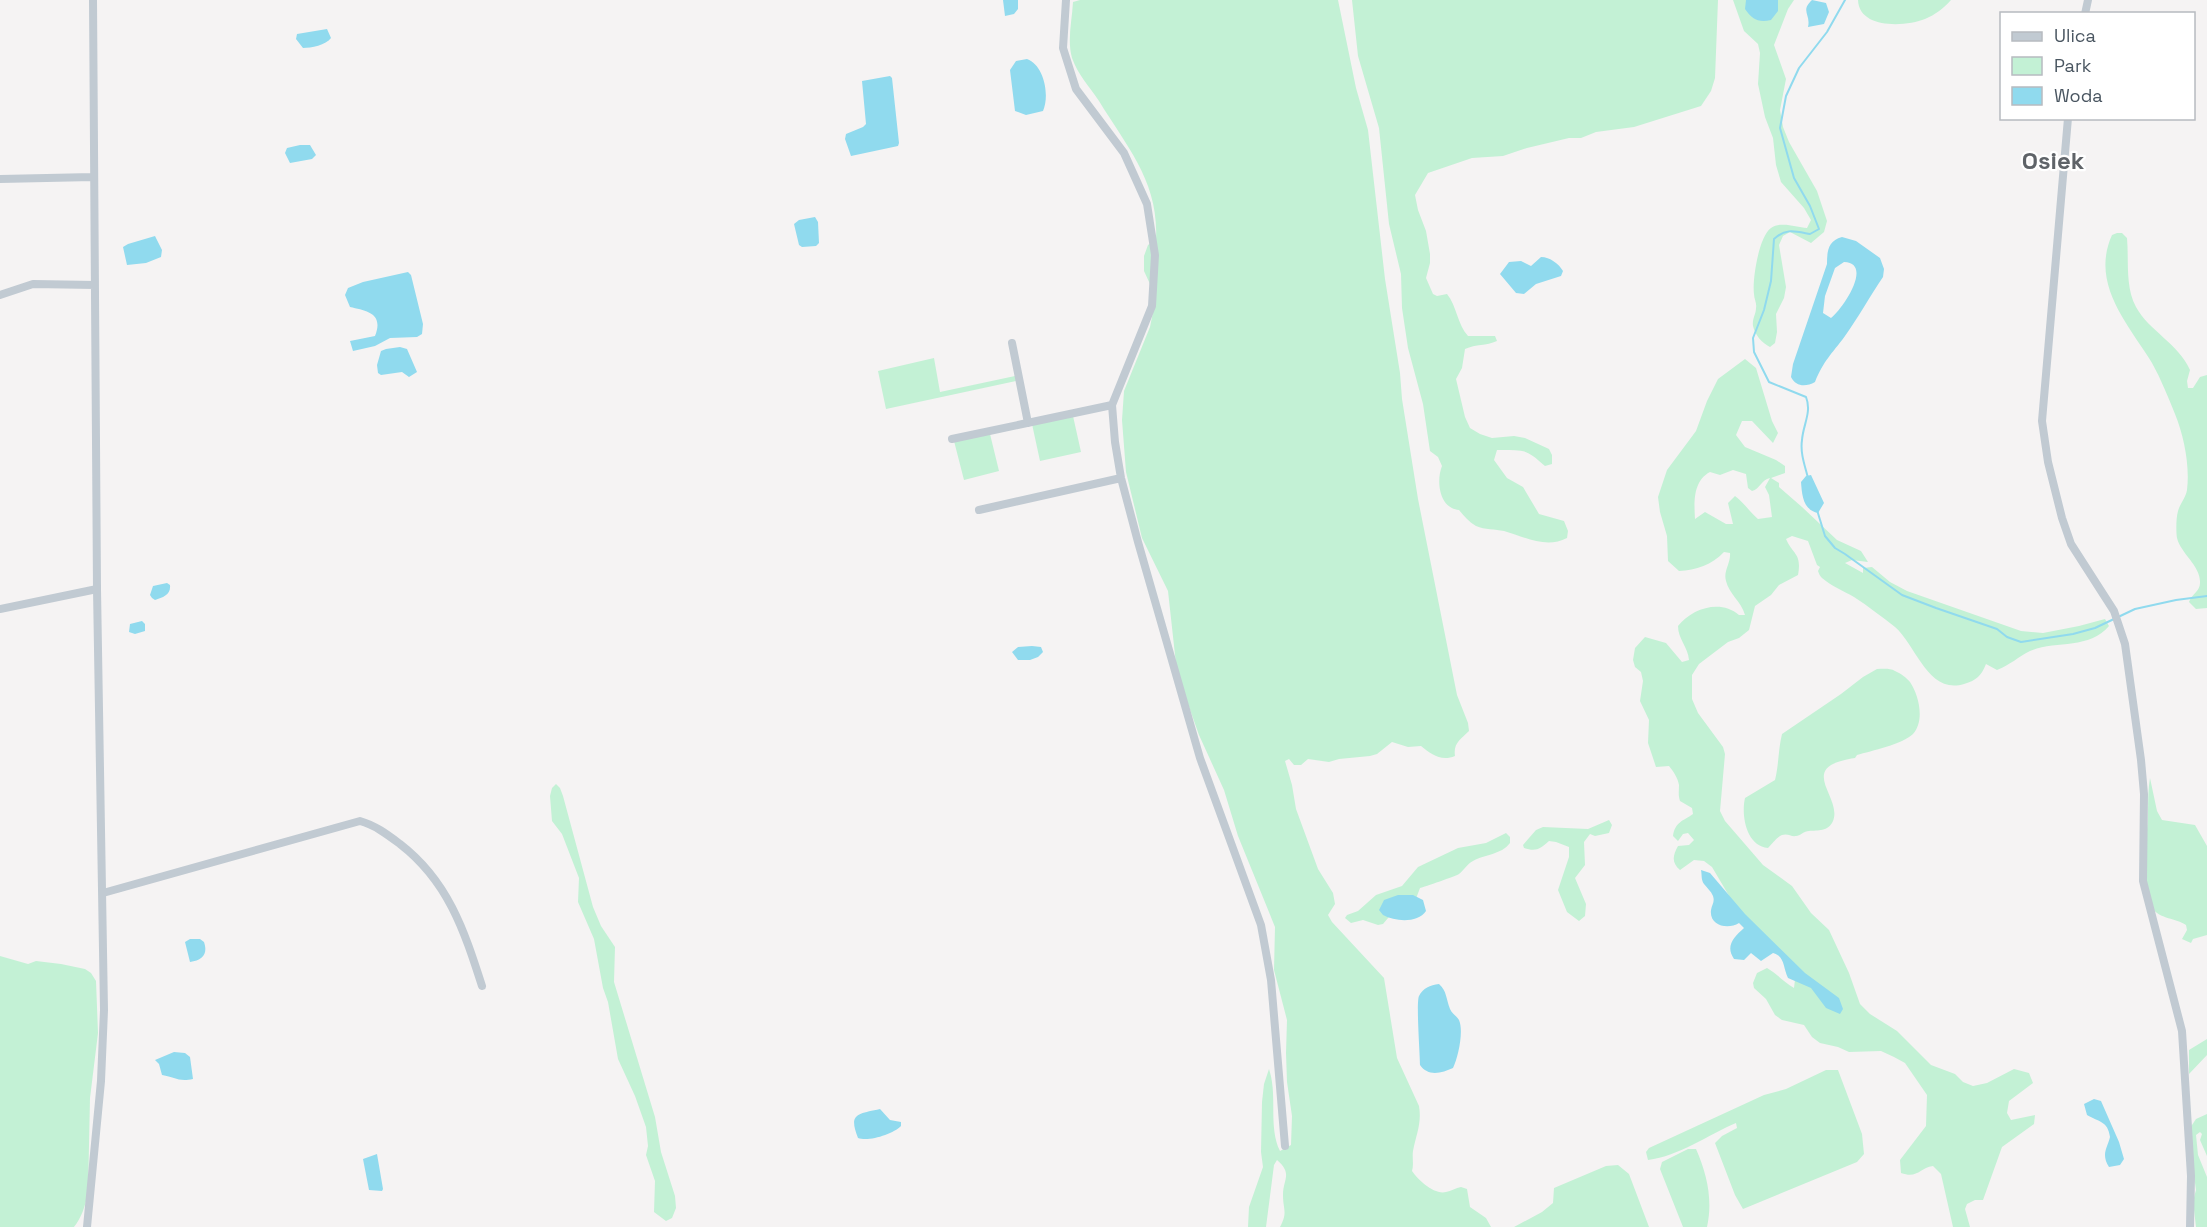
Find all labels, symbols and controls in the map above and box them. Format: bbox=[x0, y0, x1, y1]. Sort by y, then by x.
legend bbox=[2000, 12, 2195, 120]
text: Ulica bbox=[2054, 24, 2096, 47]
text: Park bbox=[2054, 54, 2092, 77]
text: Woda bbox=[2054, 84, 2103, 107]
district label: Osiek bbox=[2022, 145, 2085, 176]

